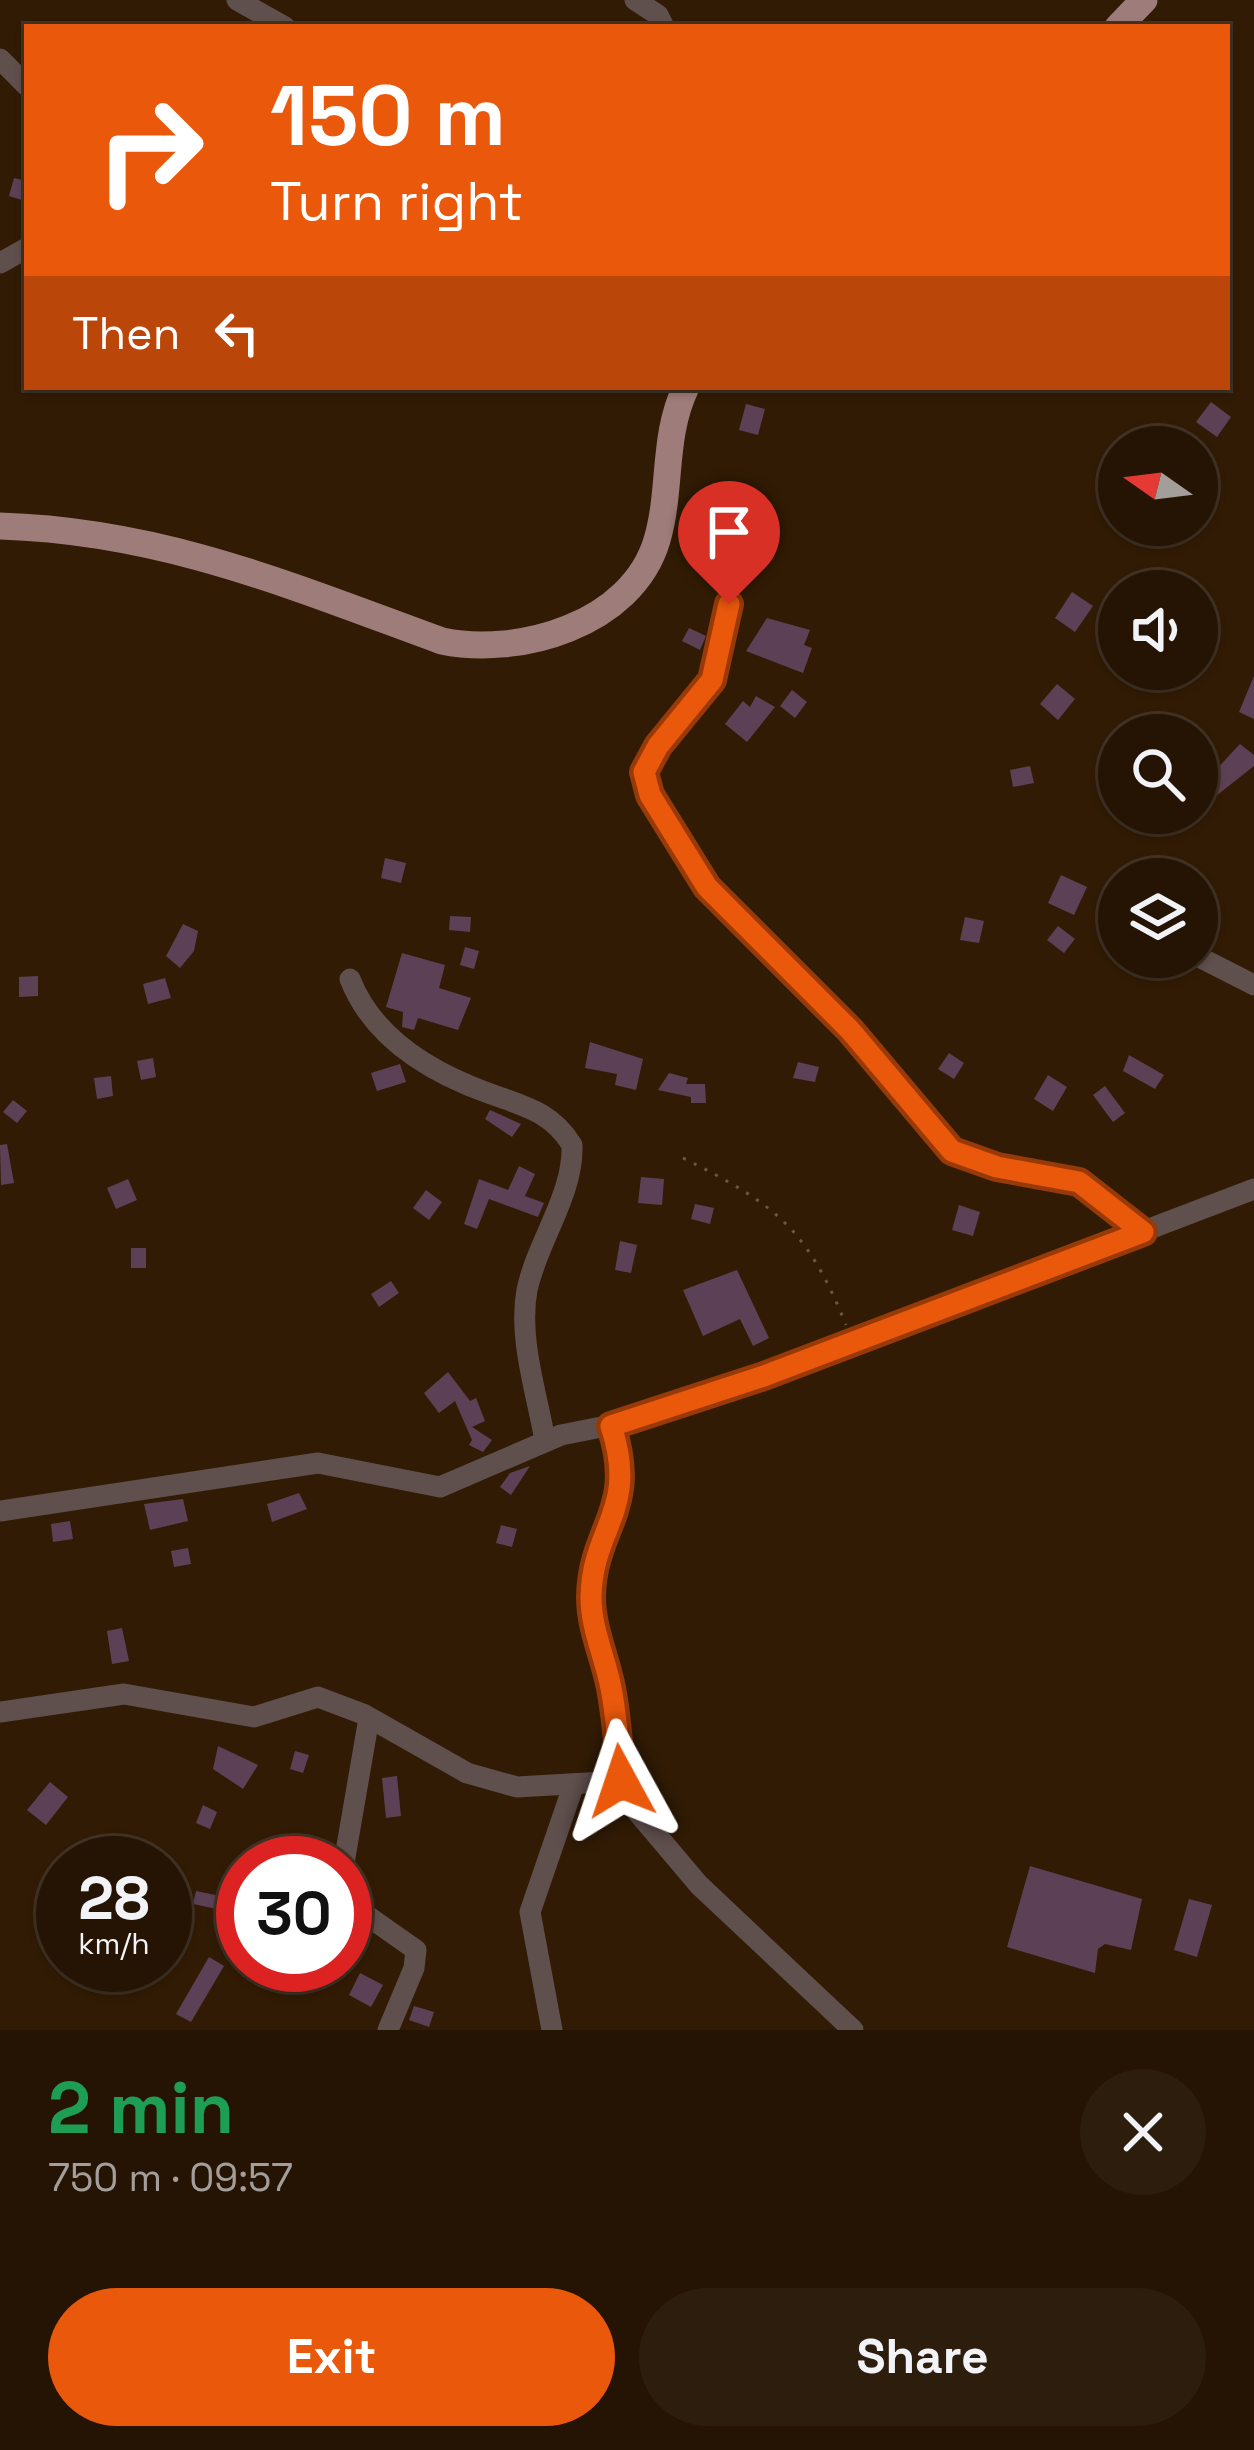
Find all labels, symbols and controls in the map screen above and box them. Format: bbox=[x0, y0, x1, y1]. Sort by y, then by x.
text: 150 m bbox=[270, 62, 506, 170]
icon: right bbox=[72, 72, 228, 228]
text: Turn right bbox=[270, 167, 523, 236]
icon: left bbox=[204, 300, 270, 366]
text: Then bbox=[72, 305, 180, 362]
north arrow bbox=[1098, 426, 1218, 546]
map controls bbox=[1098, 426, 1218, 978]
pin bbox=[678, 481, 780, 604]
icon: arrive bbox=[696, 499, 762, 565]
button: sound bbox=[1098, 570, 1218, 690]
button: search bbox=[1098, 714, 1218, 834]
button: layers bbox=[1098, 858, 1218, 978]
position arrow bbox=[558, 1718, 684, 1844]
speed limit sign: 30 bbox=[216, 1836, 372, 1992]
text: 28 bbox=[78, 1860, 150, 1937]
text: km/h bbox=[78, 1924, 150, 1963]
text: 2 min bbox=[48, 2062, 234, 2154]
button: close bbox=[1080, 2069, 1206, 2195]
text: 750 m · 09:57 bbox=[48, 2153, 293, 2202]
button: Exit bbox=[48, 2288, 615, 2426]
button: Share bbox=[639, 2288, 1206, 2426]

